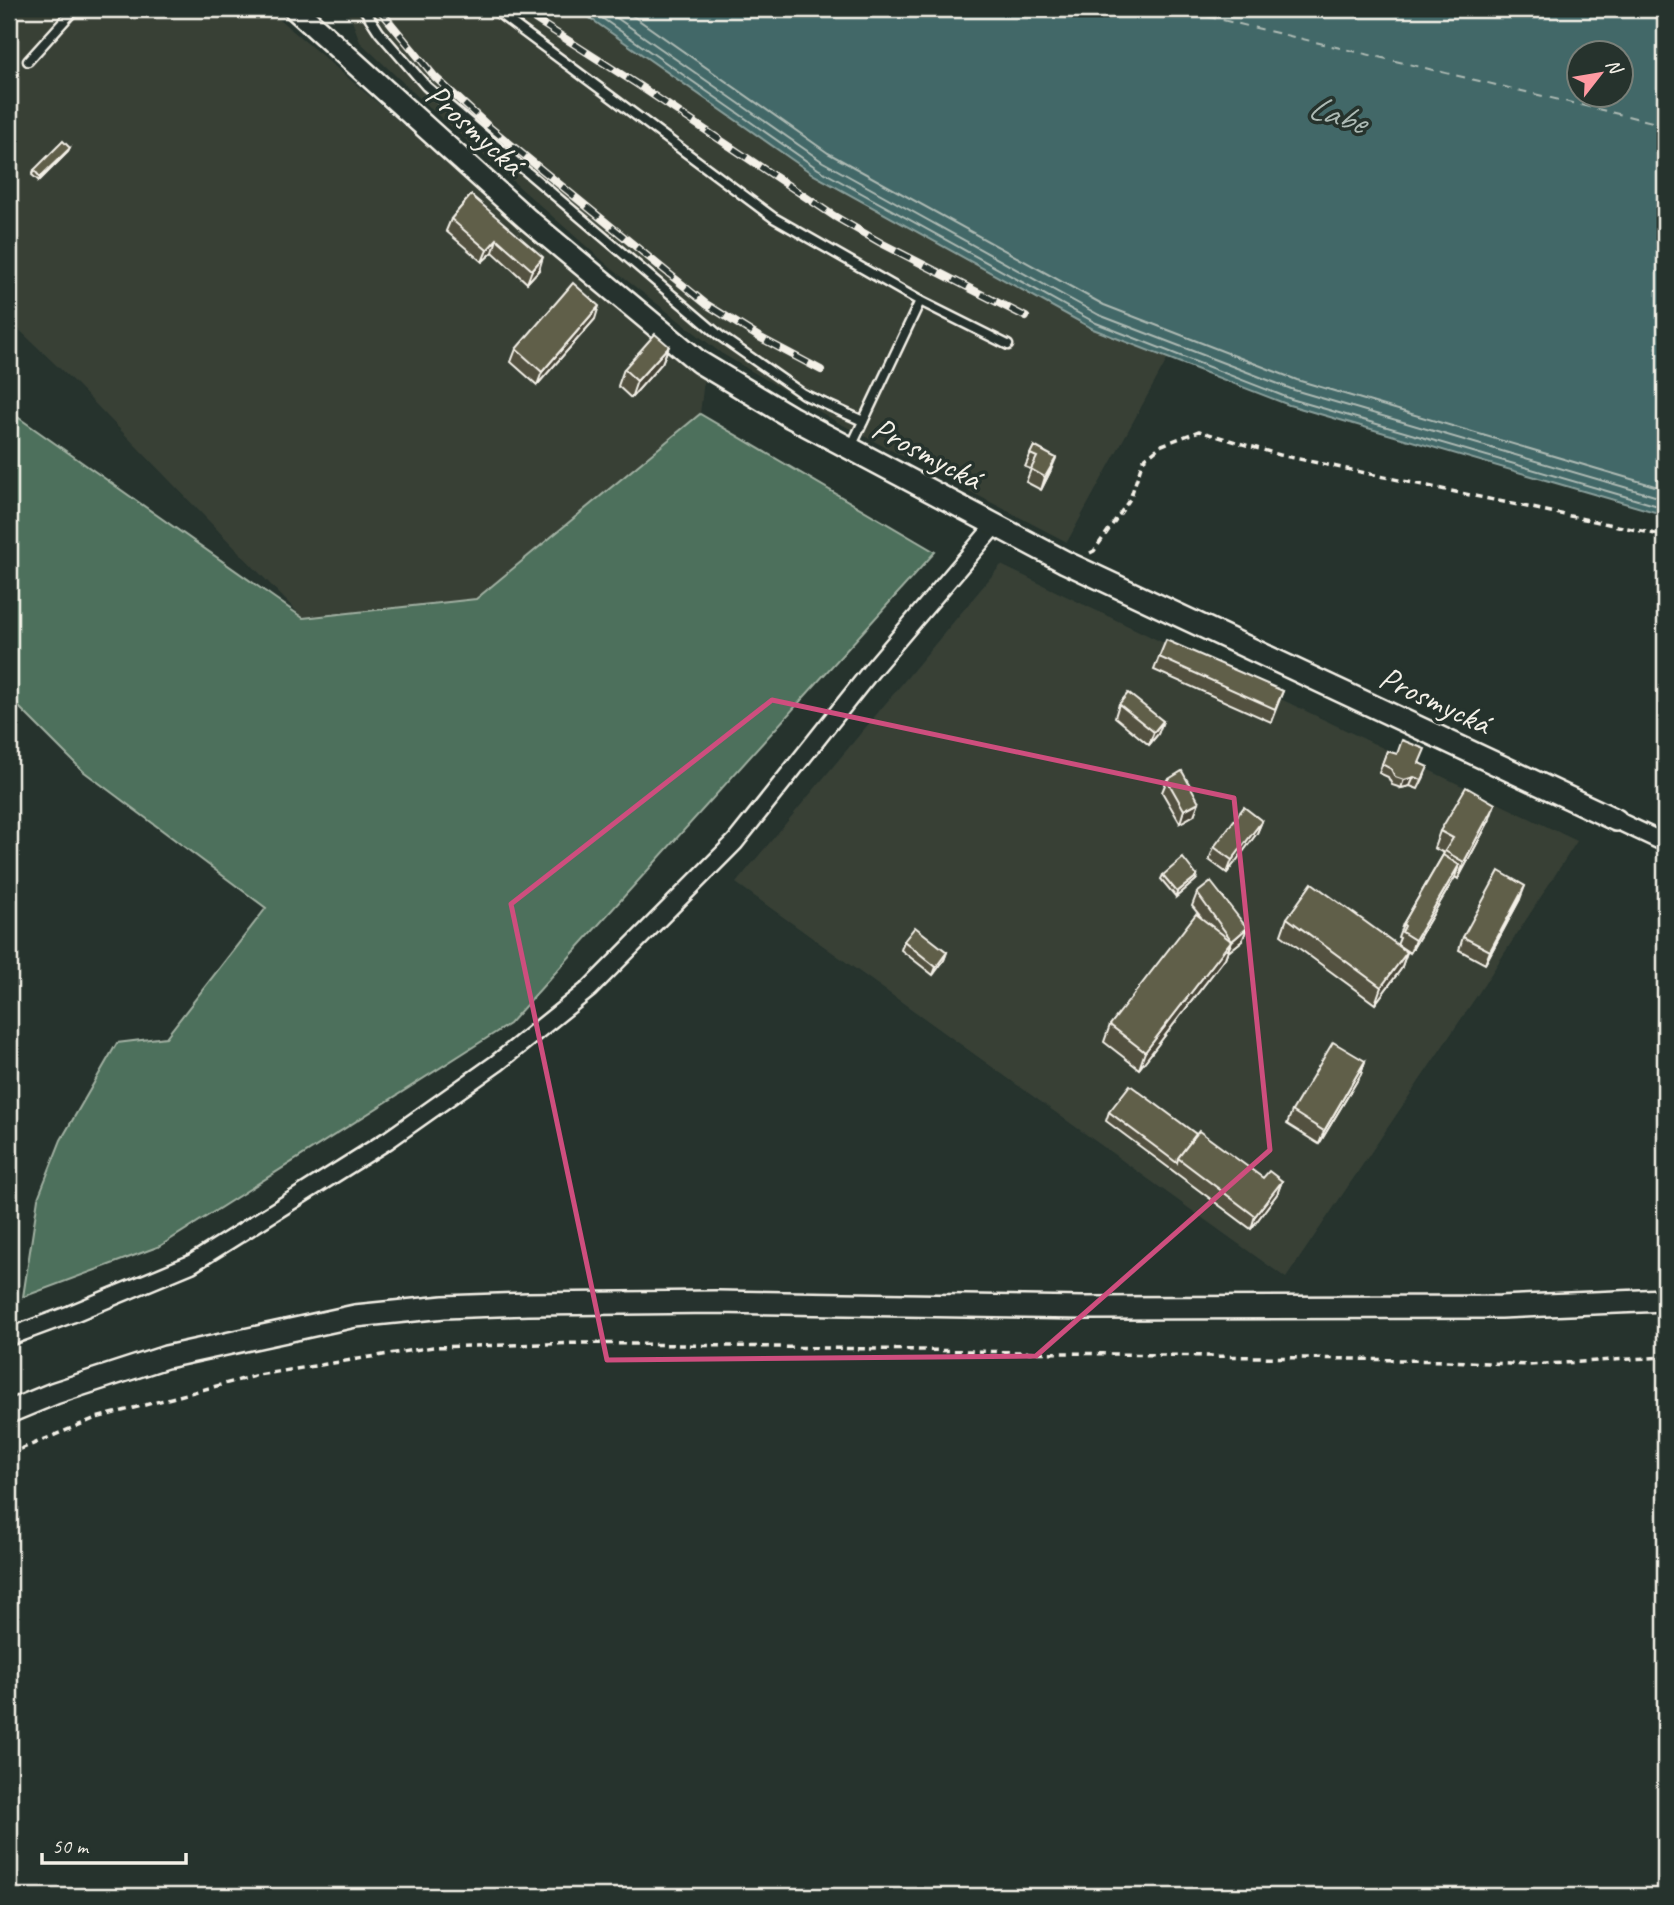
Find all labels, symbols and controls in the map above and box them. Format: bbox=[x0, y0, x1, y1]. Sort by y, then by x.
north arrow bbox=[1566, 38, 1636, 108]
text: N bbox=[1600, 55, 1629, 80]
street label: Prosmycká bbox=[417, 74, 536, 186]
water label: Labe bbox=[1303, 84, 1375, 146]
street label: Prosmycká bbox=[865, 407, 992, 501]
street label: Prosmycká bbox=[1373, 656, 1501, 745]
scale bar bbox=[42, 1821, 186, 1865]
text: 50 m bbox=[52, 1833, 90, 1859]

